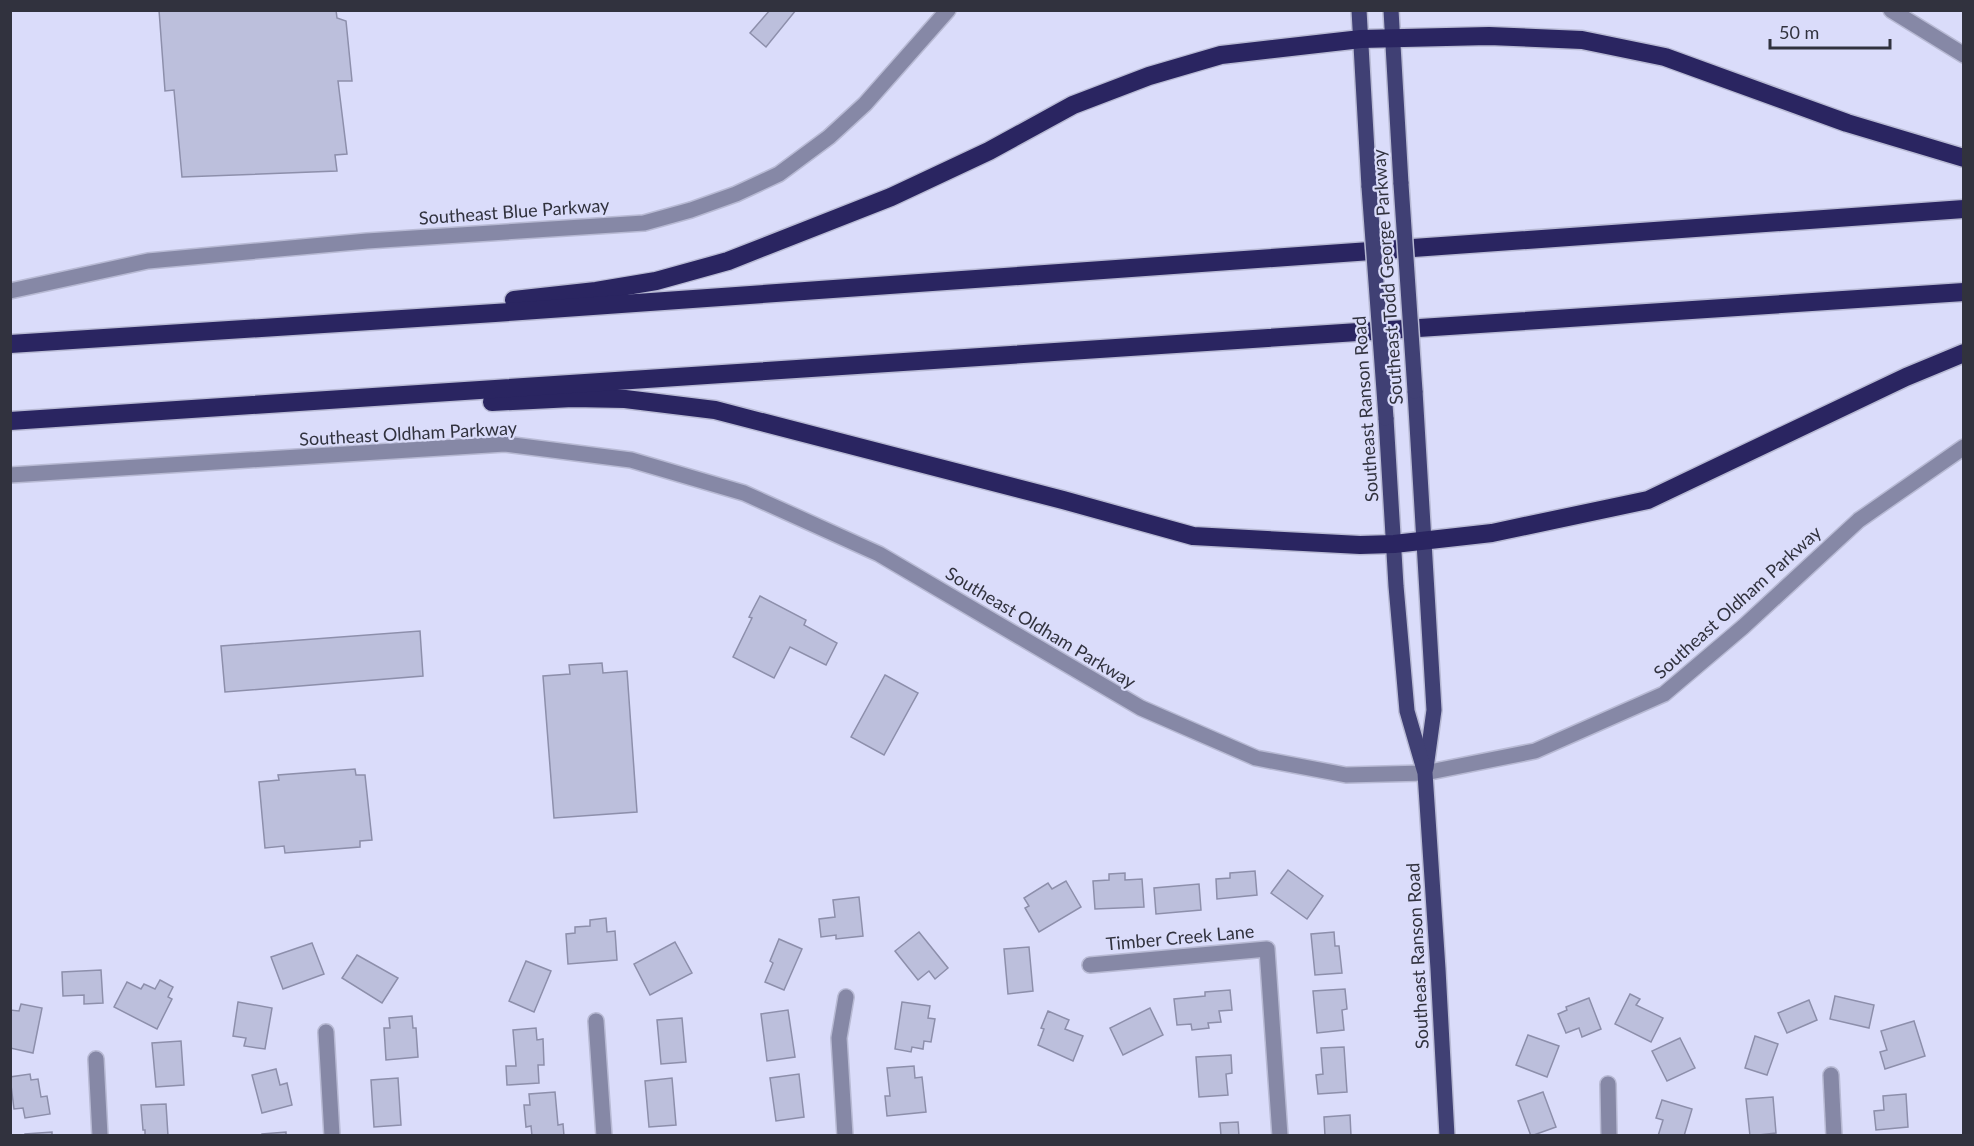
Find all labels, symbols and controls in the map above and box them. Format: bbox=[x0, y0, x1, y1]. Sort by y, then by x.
scale bar bbox=[1770, 12, 1890, 50]
text: 50 m bbox=[1779, 21, 1819, 43]
street label: Southeast Todd George Parkway bbox=[1367, 148, 1407, 406]
street label: Southeast Blue Parkway bbox=[418, 193, 611, 229]
street label: Southeast Ranson Road bbox=[1348, 315, 1382, 503]
street label: Southeast Oldham Parkway bbox=[299, 416, 518, 450]
street label: Southeast Oldham Parkway bbox=[1649, 520, 1826, 683]
street label: Southeast Oldham Parkway bbox=[942, 561, 1141, 693]
street label: Southeast Ranson Road bbox=[1401, 862, 1433, 1050]
street label: Timber Creek Lane bbox=[1105, 920, 1255, 954]

